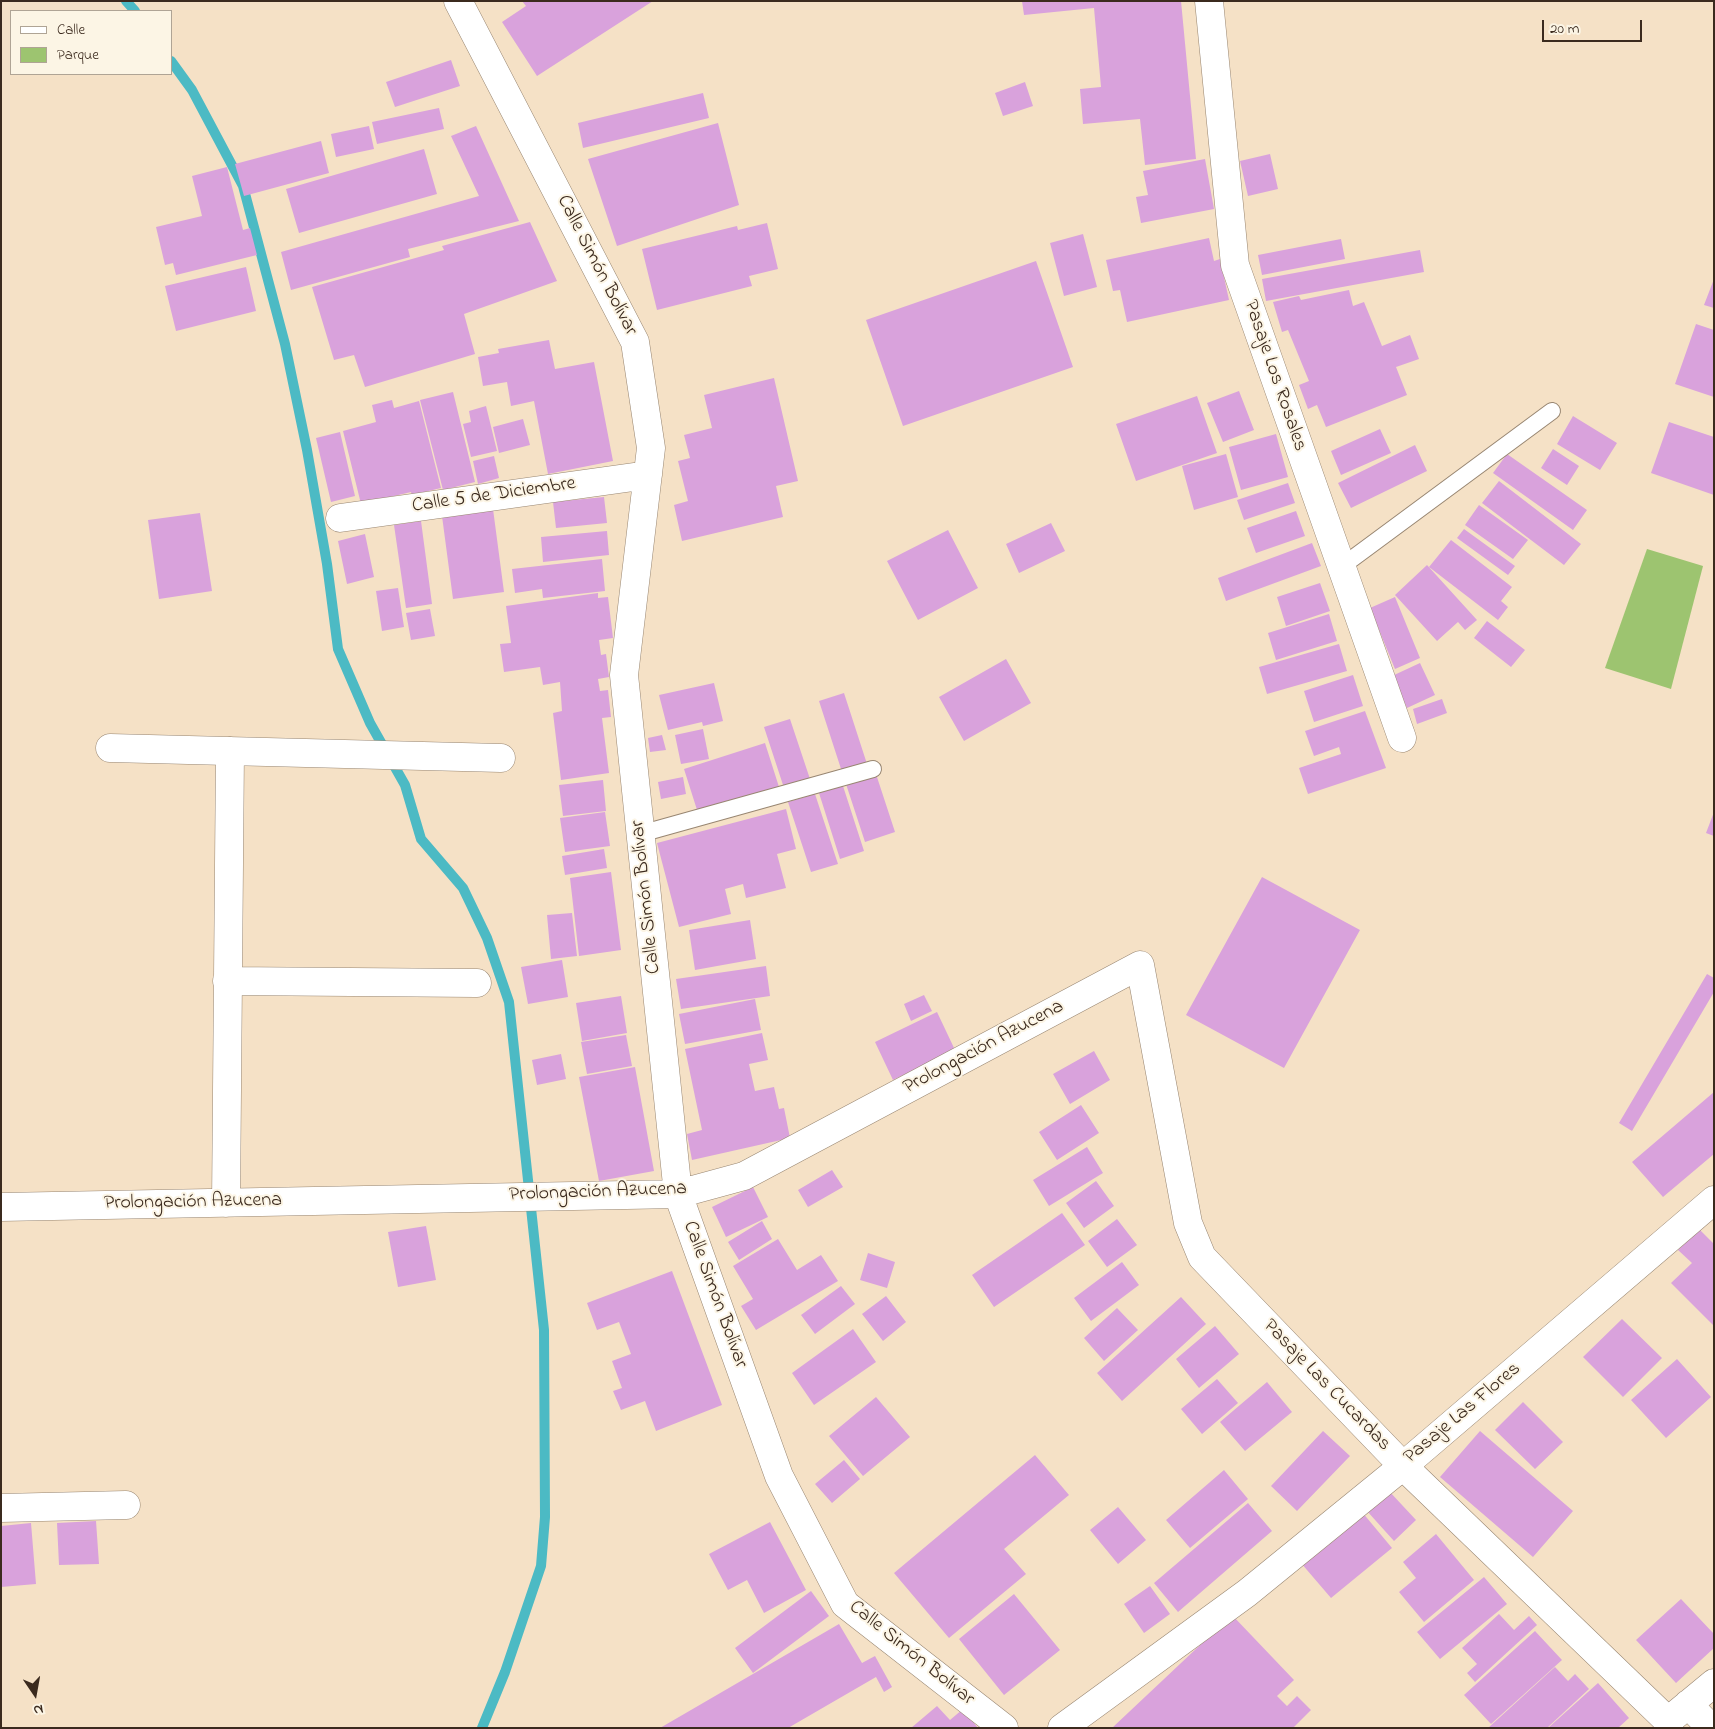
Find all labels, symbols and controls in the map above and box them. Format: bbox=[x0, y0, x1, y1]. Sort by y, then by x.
legend bbox=[10, 10, 172, 75]
scale bar bbox=[1545, 10, 1645, 42]
text: 20 m bbox=[1550, 18, 1579, 40]
text: Calle bbox=[57, 19, 85, 41]
text: Parque bbox=[57, 44, 99, 66]
street label: Calle Simón Bolívar bbox=[550, 192, 642, 340]
street label: Pasaje Los Rosales bbox=[1237, 297, 1311, 455]
street label: Calle 5 de Diciembre bbox=[411, 473, 577, 519]
street label: Calle Simón Bolívar bbox=[627, 819, 667, 975]
street label: Prolongación Azucena bbox=[900, 996, 1068, 1100]
street label: Prolongación Azucena bbox=[509, 1178, 687, 1208]
street label: Prolongación Azucena bbox=[104, 1189, 282, 1217]
street label: Calle Simón Bolívar bbox=[676, 1218, 752, 1372]
street label: Pasaje Las Cucardas bbox=[1257, 1315, 1395, 1457]
street label: Pasaje Las Flores bbox=[1400, 1358, 1526, 1470]
street label: Calle Simón Bolívar bbox=[843, 1596, 979, 1712]
north arrow bbox=[10, 1669, 60, 1719]
text: N bbox=[31, 1698, 45, 1720]

